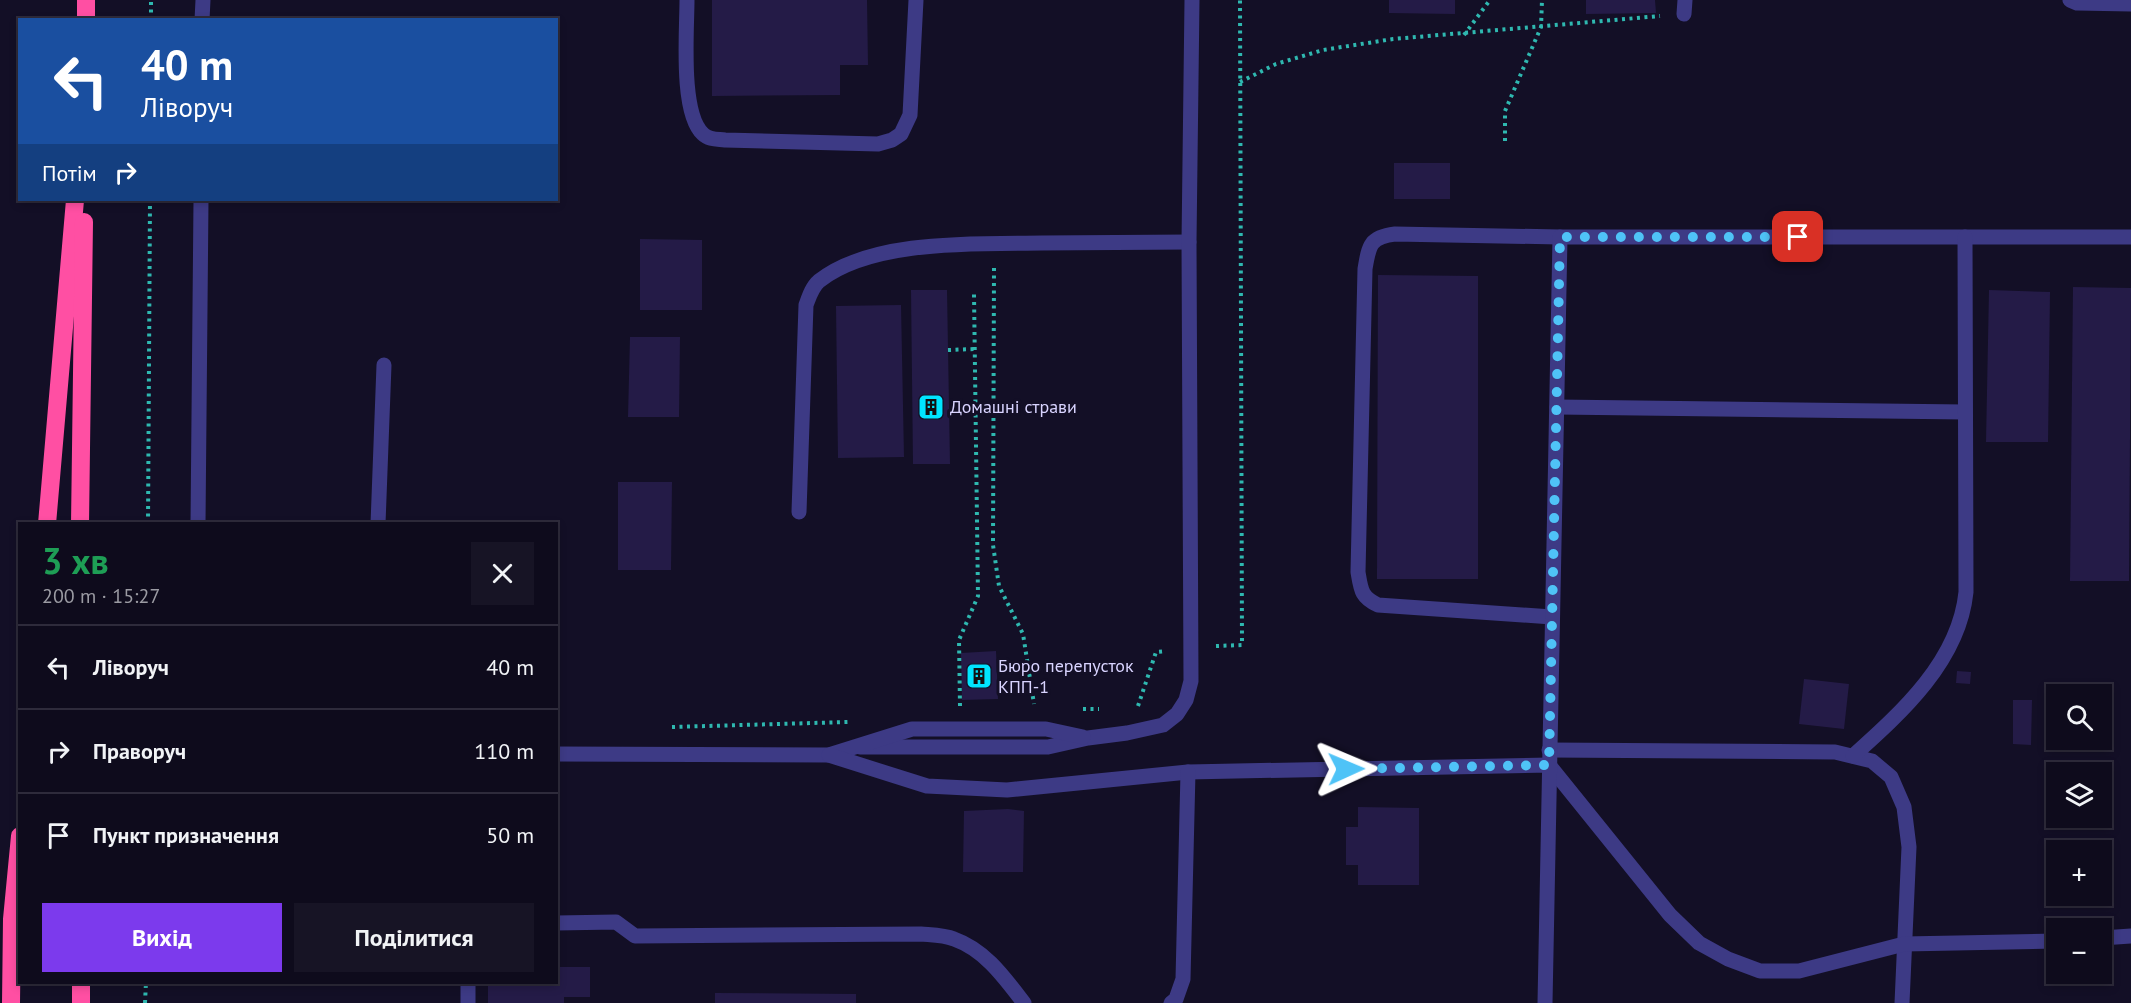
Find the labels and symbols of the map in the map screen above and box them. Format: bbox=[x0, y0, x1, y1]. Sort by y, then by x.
pin bbox=[1772, 211, 1823, 262]
building icon: Домашні страви bbox=[916, 392, 946, 422]
place label: Домашні страви bbox=[950, 395, 1077, 418]
place label: Бюро перепусток КПП-1 bbox=[998, 654, 1134, 698]
building icon: Бюро перепусток КПП-1 bbox=[964, 661, 994, 691]
position arrow bbox=[1314, 737, 1378, 801]

